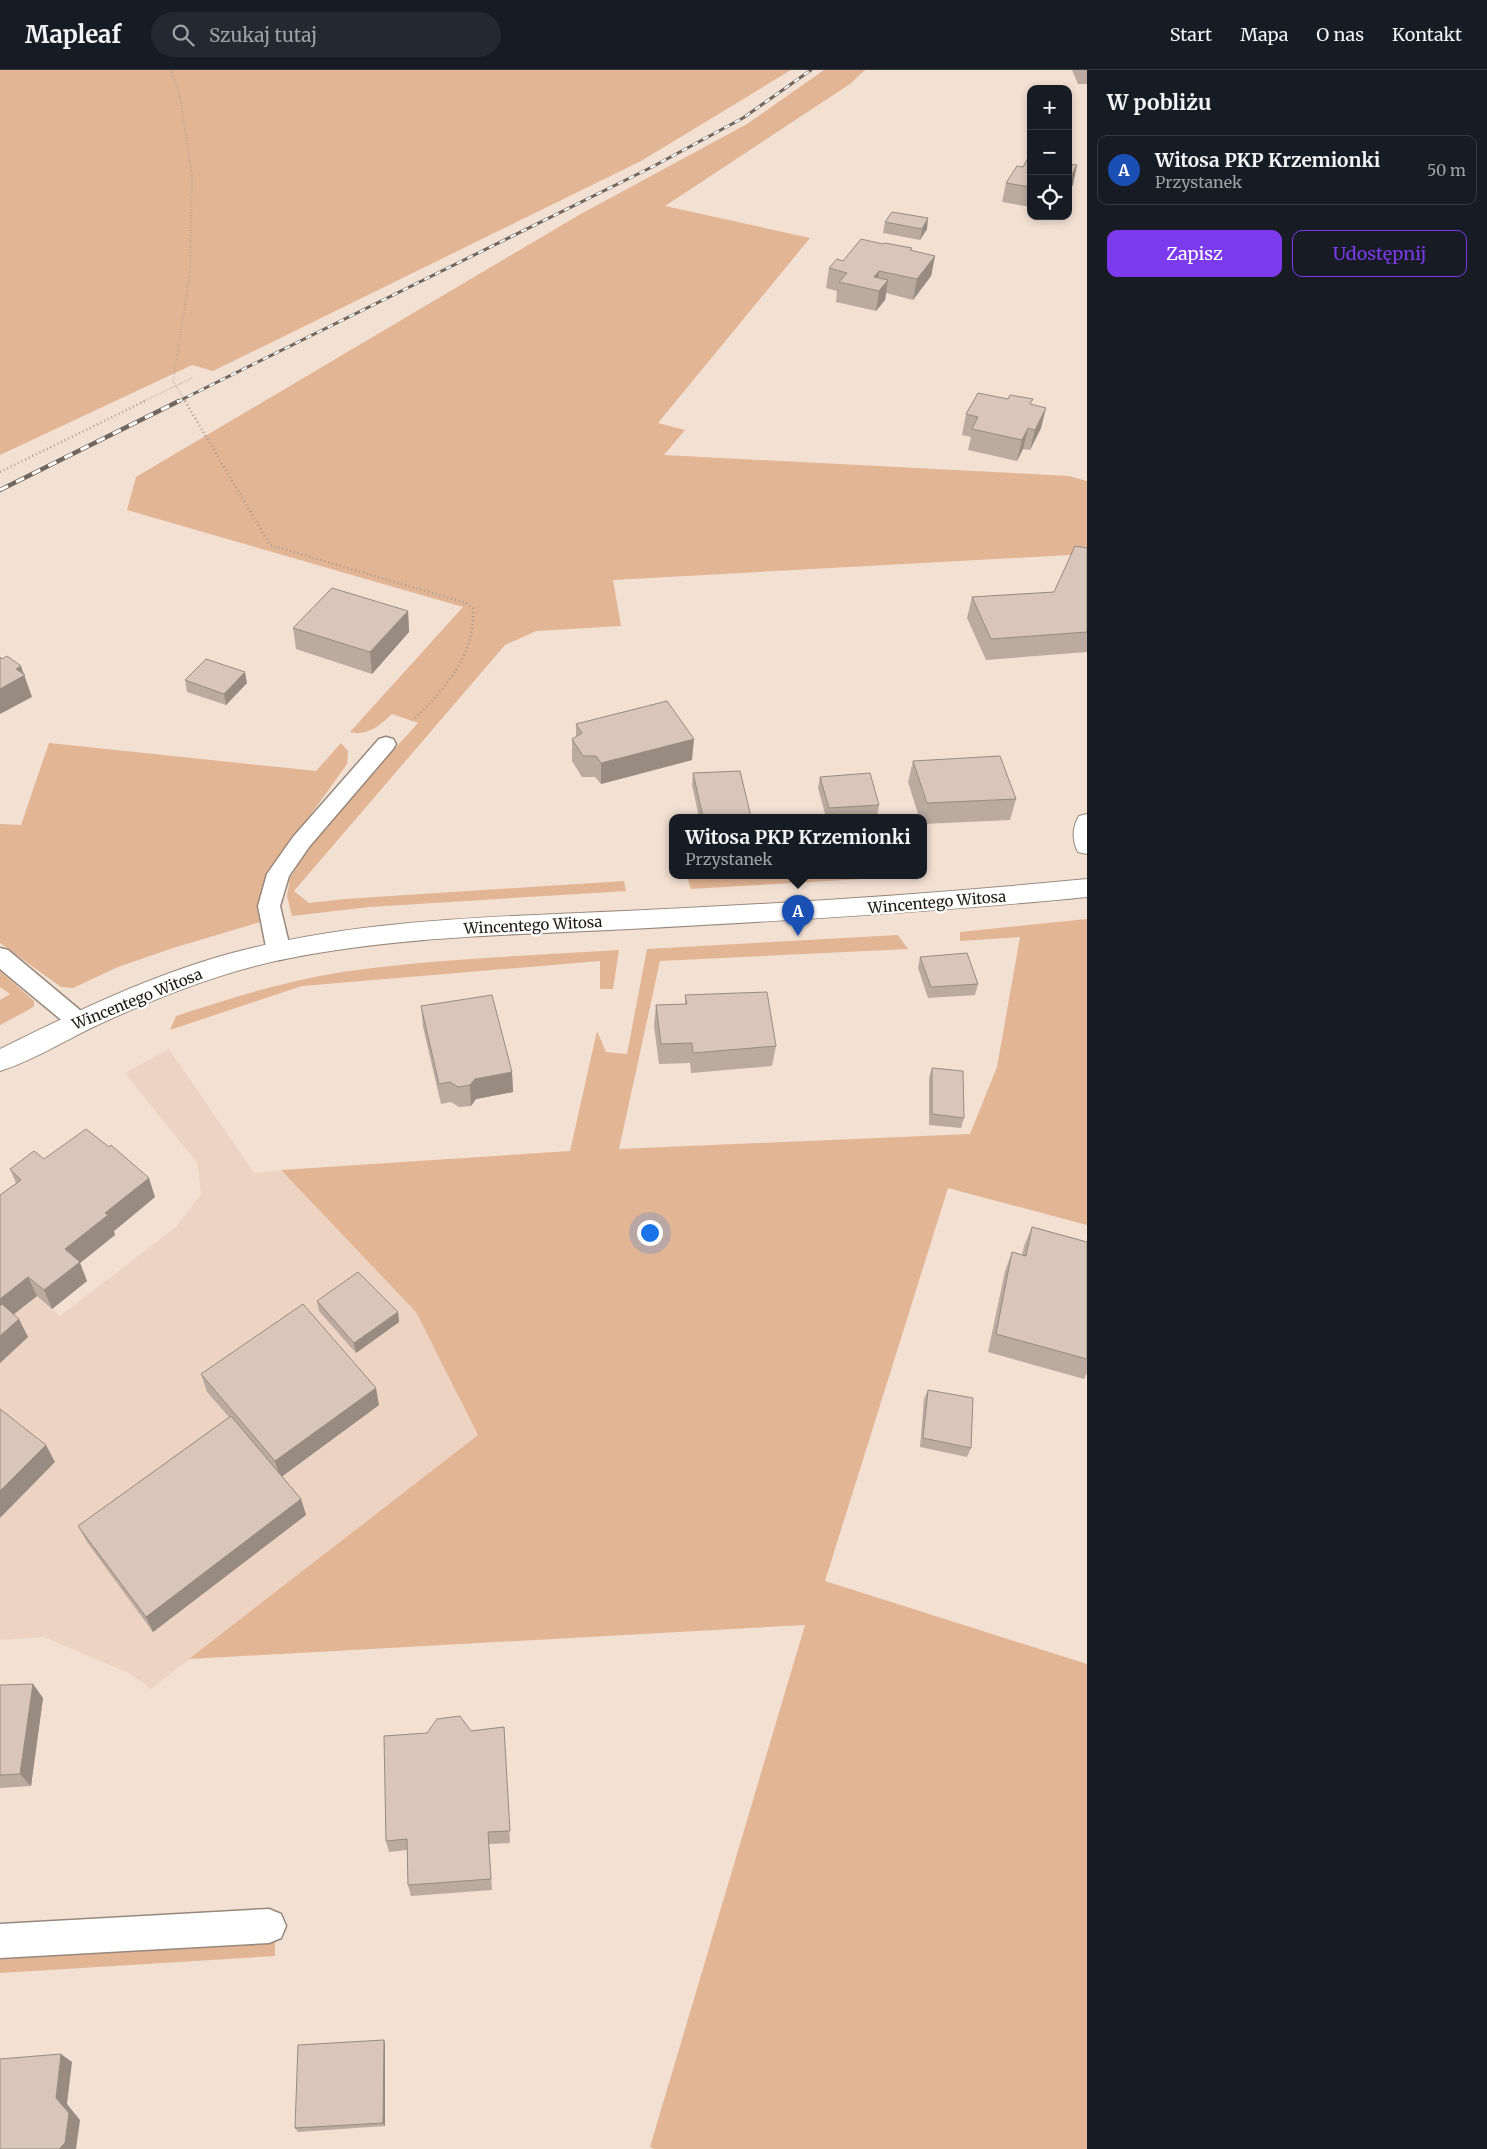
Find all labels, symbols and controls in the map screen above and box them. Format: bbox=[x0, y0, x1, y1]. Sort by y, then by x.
search box bbox=[151, 12, 501, 57]
text: Mapleaf bbox=[25, 19, 121, 50]
icon: search bbox=[169, 21, 197, 49]
text: Szukaj tutaj bbox=[209, 23, 317, 47]
text: Start bbox=[1170, 23, 1212, 46]
text: Mapa bbox=[1240, 23, 1288, 46]
text: O nas bbox=[1316, 23, 1364, 46]
text: Kontakt bbox=[1392, 23, 1462, 46]
map controls bbox=[1027, 85, 1072, 220]
button: + bbox=[1027, 85, 1072, 130]
text: W pobliżu bbox=[1107, 89, 1212, 116]
button: − bbox=[1027, 130, 1072, 175]
text: Witosa PKP Krzemionki bbox=[1155, 148, 1380, 172]
text: A bbox=[1118, 160, 1130, 180]
text: 50 m bbox=[1427, 160, 1466, 180]
text: Przystanek bbox=[1155, 172, 1242, 192]
button: locate bbox=[1027, 175, 1072, 220]
button: Zapisz bbox=[1107, 230, 1282, 277]
button: Udostępnij bbox=[1292, 230, 1467, 277]
popup bbox=[669, 814, 927, 879]
text: Witosa PKP Krzemionki bbox=[685, 825, 911, 849]
text: Przystanek bbox=[685, 849, 773, 869]
street label: Wincentego Witosa bbox=[866, 886, 1007, 918]
pin: A bbox=[782, 895, 814, 936]
street label: Wincentego Witosa bbox=[462, 912, 603, 938]
street label: Wincentego Witosa bbox=[68, 964, 205, 1034]
your location bbox=[637, 1220, 663, 1246]

